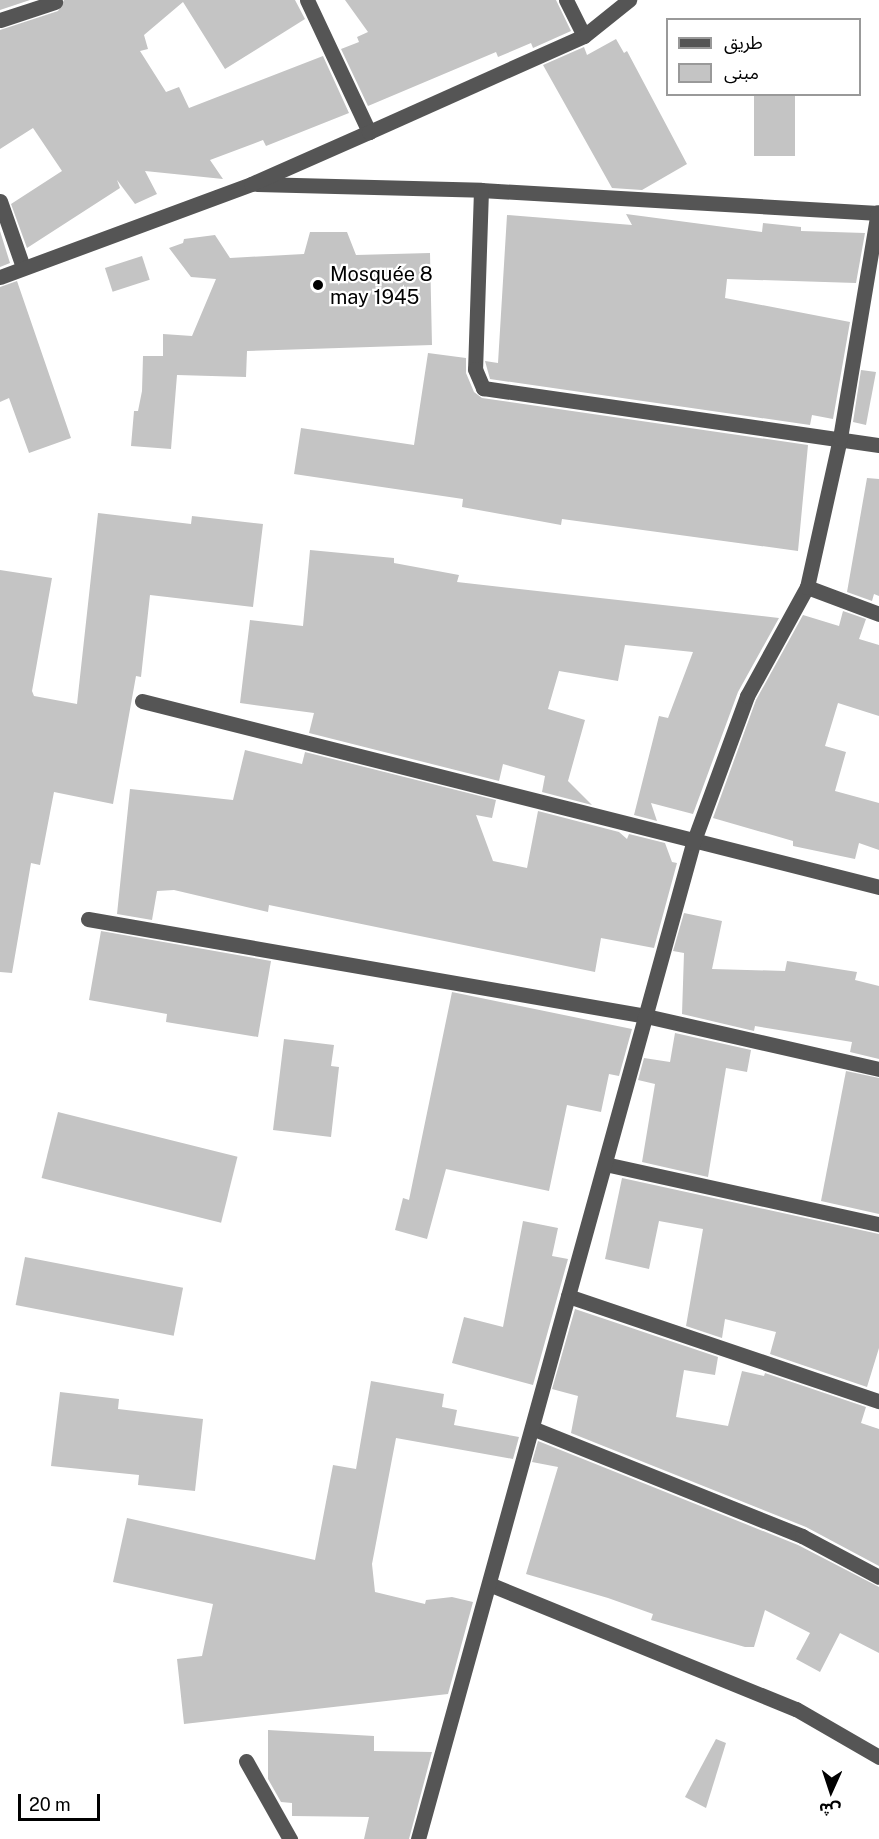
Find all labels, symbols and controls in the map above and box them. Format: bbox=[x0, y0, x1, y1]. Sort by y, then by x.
legend bbox=[666, 18, 861, 96]
text: طريق bbox=[724, 32, 763, 53]
text: مبنى bbox=[724, 62, 759, 83]
place label: Mosquée 8 may 1945 bbox=[330, 262, 433, 309]
marker: Mosquée 8 may 1945 bbox=[311, 278, 325, 292]
north arrow bbox=[801, 1761, 861, 1821]
scale bar bbox=[21, 1782, 104, 1820]
text: 20 m bbox=[29, 1794, 71, 1815]
text: ش bbox=[819, 1799, 841, 1820]

